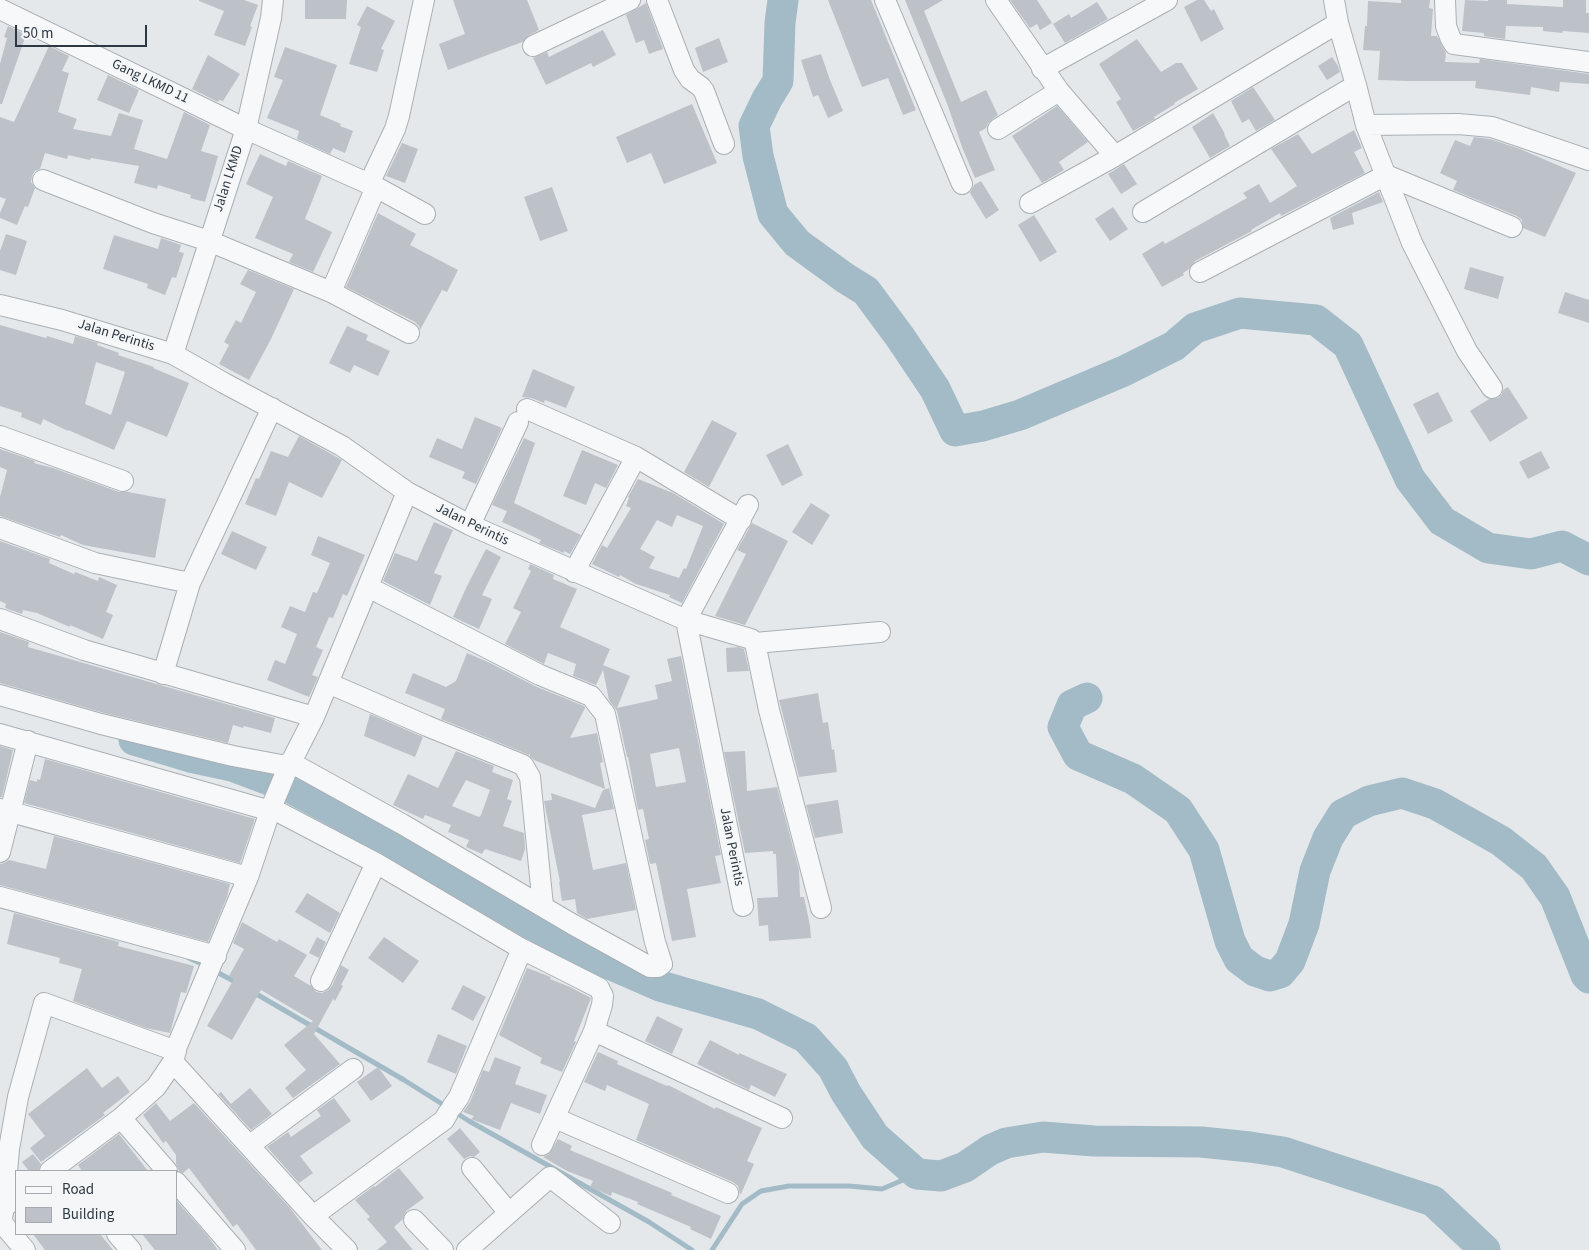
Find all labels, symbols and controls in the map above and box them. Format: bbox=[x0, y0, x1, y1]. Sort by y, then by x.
scale bar bbox=[18, 15, 150, 47]
text: 50 m bbox=[23, 23, 53, 44]
street label: Gang LKMD 11 bbox=[109, 56, 191, 108]
street label: Jalan LKMD bbox=[210, 144, 248, 214]
street label: Jalan Perintis bbox=[76, 316, 156, 356]
street label: Jalan Perintis bbox=[433, 500, 511, 550]
street label: Jalan Perintis bbox=[715, 806, 747, 888]
legend bbox=[15, 1170, 178, 1235]
text: Road bbox=[62, 1179, 94, 1200]
text: Building bbox=[62, 1204, 114, 1225]

